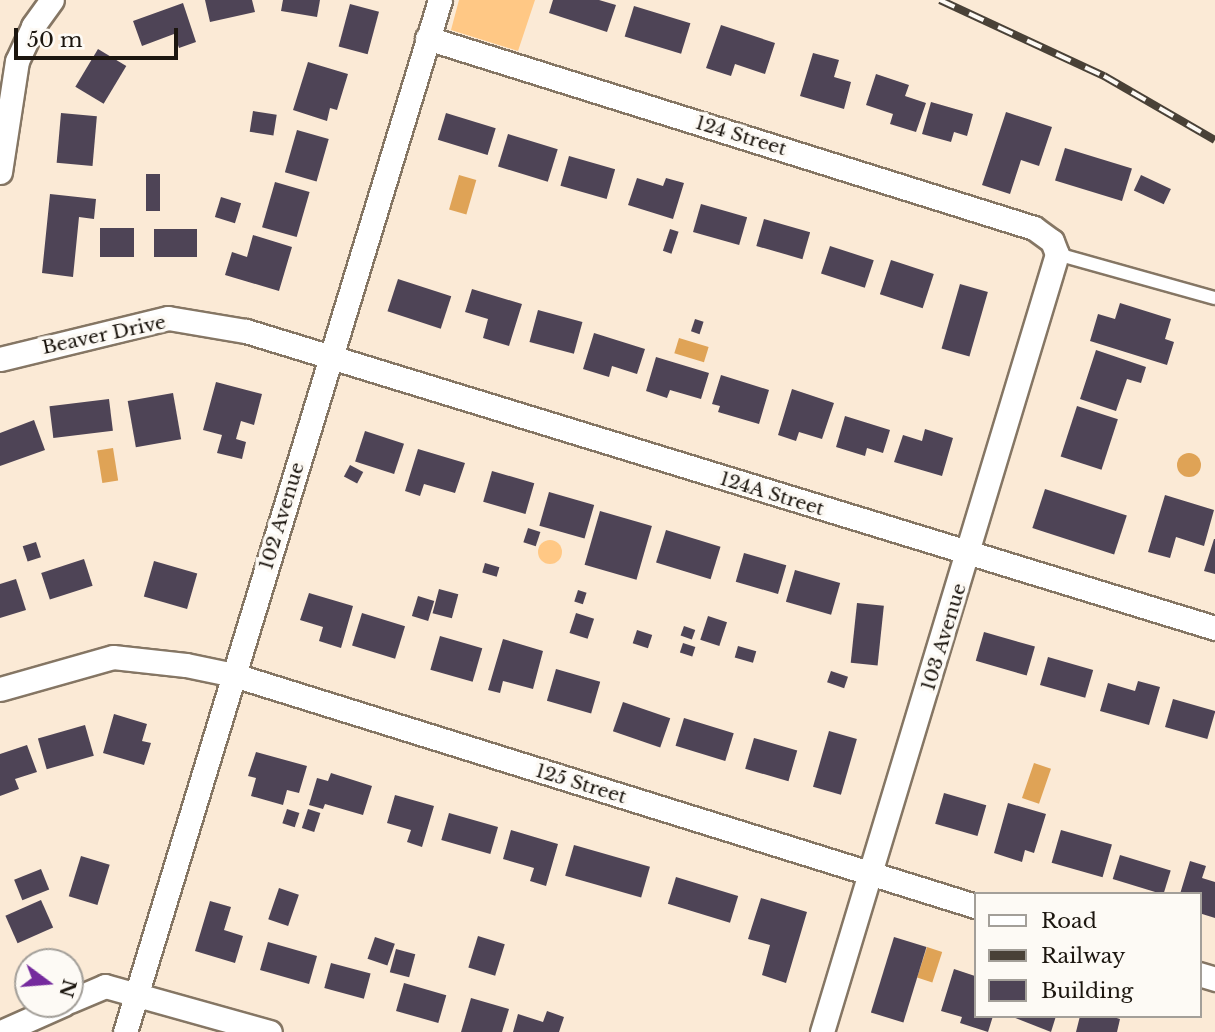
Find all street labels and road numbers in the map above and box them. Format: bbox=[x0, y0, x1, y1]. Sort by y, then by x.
street label: 124 Street bbox=[693, 111, 789, 161]
street label: Beaver Drive bbox=[40, 311, 168, 359]
street label: 102 Avenue bbox=[255, 459, 309, 573]
street label: 124A Street bbox=[717, 467, 827, 521]
street label: 103 Avenue bbox=[917, 580, 971, 694]
street label: 125 Street bbox=[533, 759, 629, 809]

